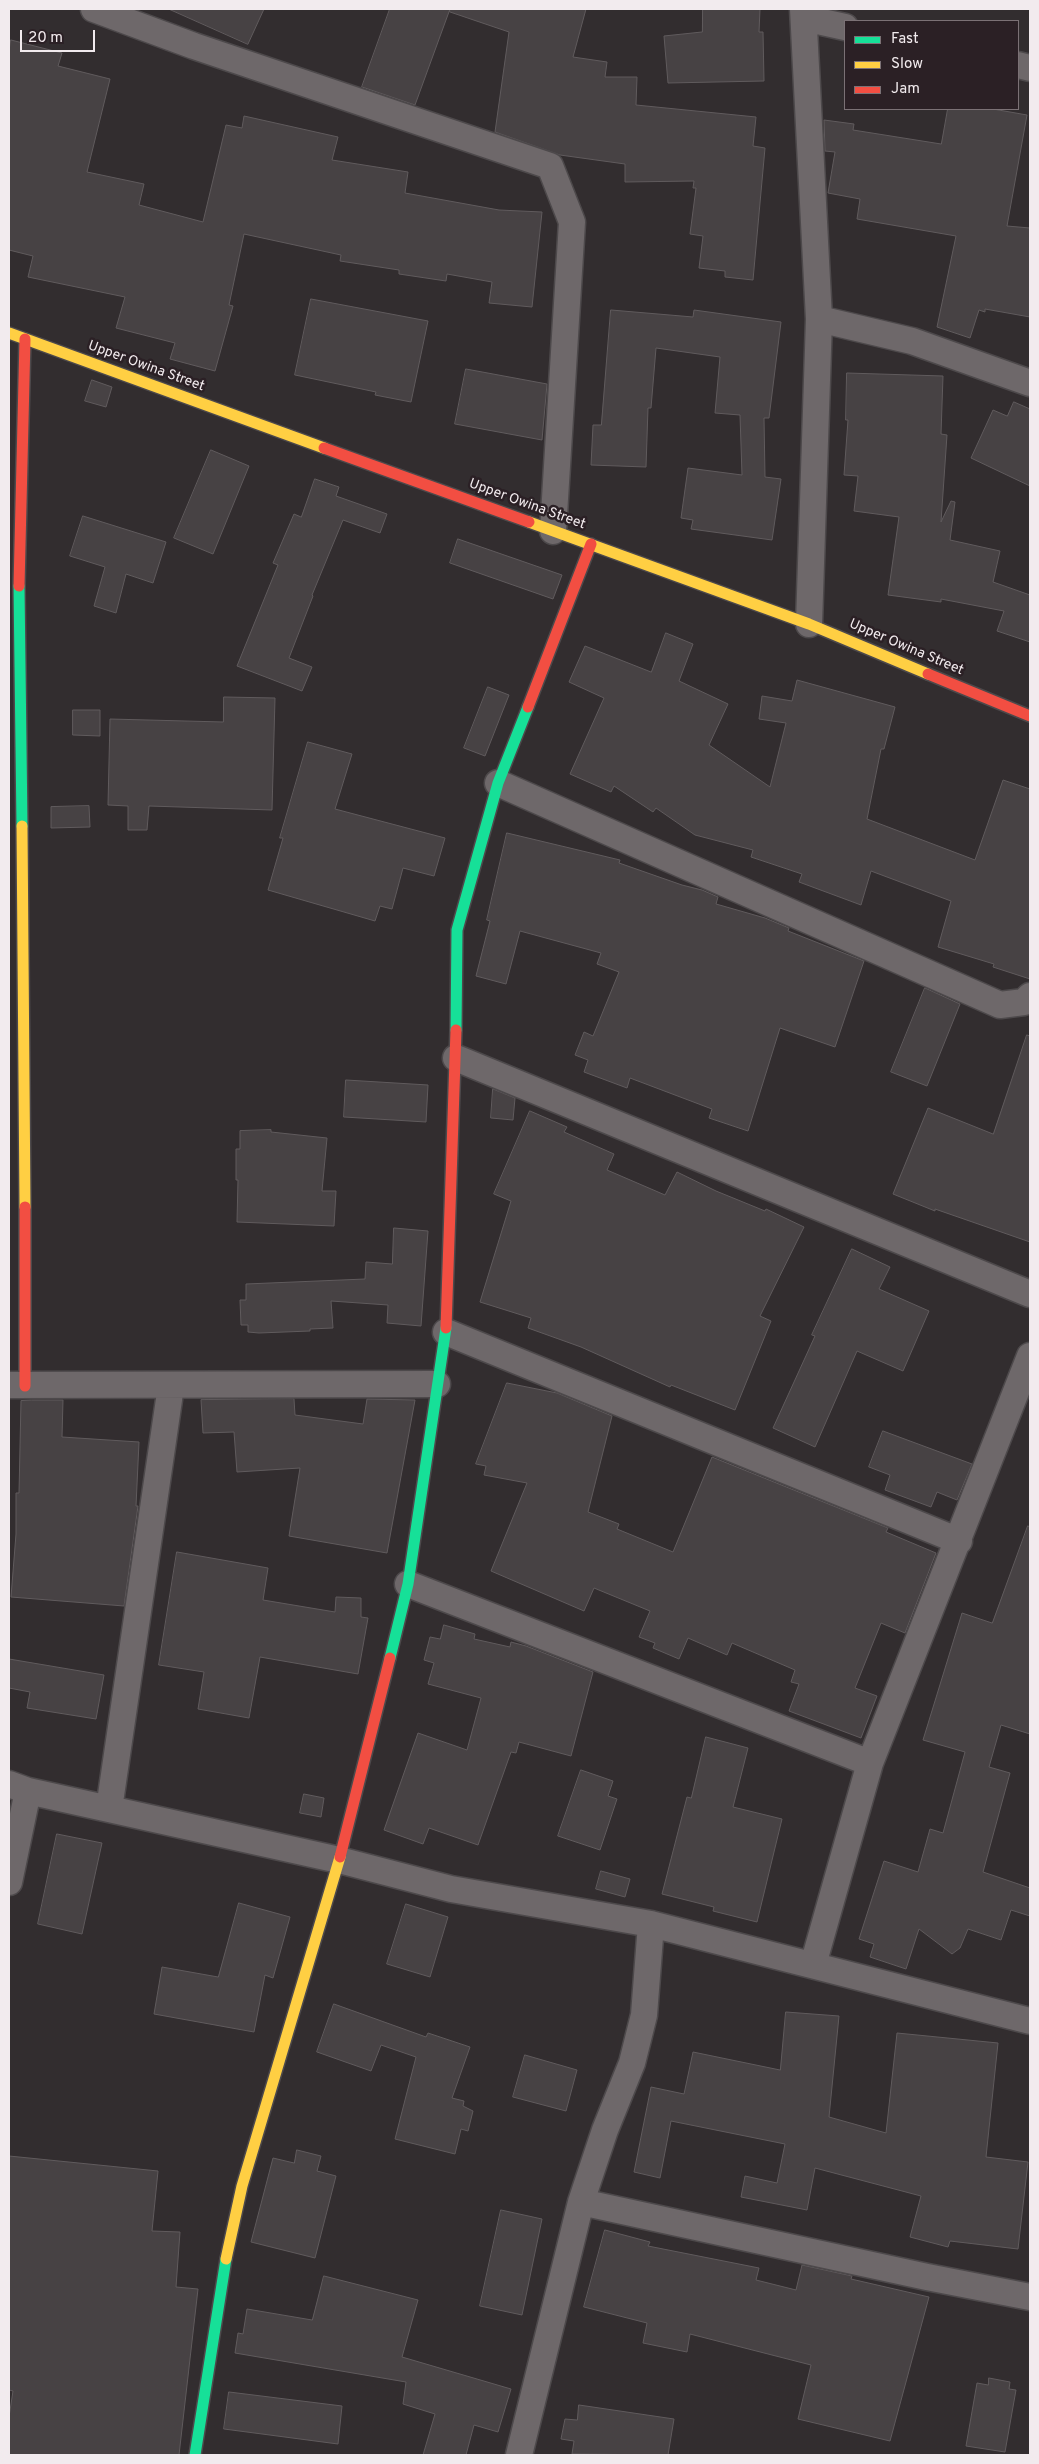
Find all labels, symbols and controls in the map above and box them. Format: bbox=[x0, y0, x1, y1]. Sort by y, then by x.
scale bar bbox=[22, 20, 98, 52]
legend bbox=[844, 20, 1019, 110]
text: 20 m bbox=[28, 29, 63, 48]
text: Fast bbox=[891, 30, 919, 49]
text: Slow bbox=[891, 55, 923, 74]
text: Jam bbox=[891, 80, 920, 99]
street label: Upper Owina Street bbox=[85, 338, 207, 396]
street label: Upper Owina Street bbox=[466, 476, 588, 534]
street label: Upper Owina Street bbox=[846, 616, 966, 680]

